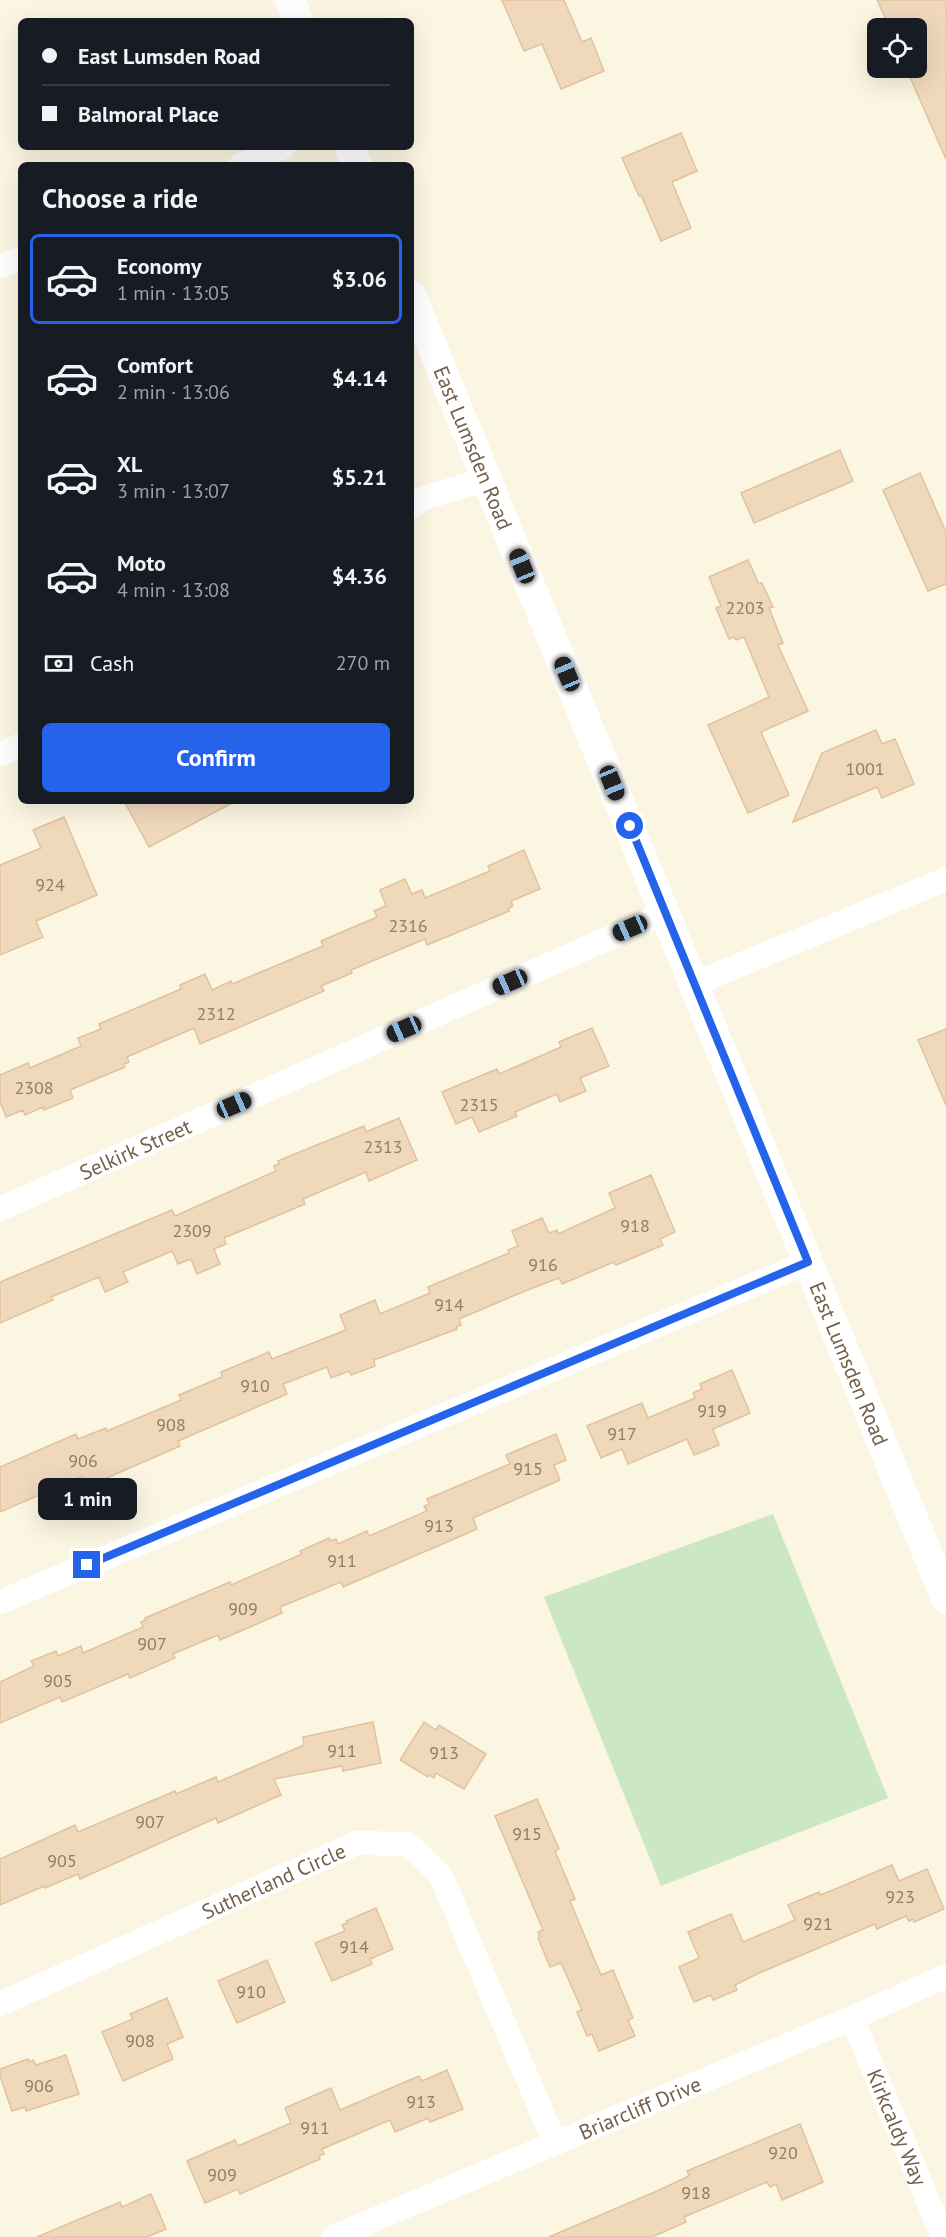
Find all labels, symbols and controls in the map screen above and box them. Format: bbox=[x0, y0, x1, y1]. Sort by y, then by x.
map controls bbox=[867, 18, 927, 78]
button: locate bbox=[867, 18, 927, 78]
text: East Lumsden Road bbox=[78, 42, 260, 70]
text: Balmoral Place bbox=[78, 100, 219, 128]
text: Choose a ride bbox=[42, 181, 198, 215]
icon: car bbox=[45, 252, 99, 306]
text: Economy bbox=[117, 252, 201, 280]
text: $3.06 bbox=[332, 265, 387, 293]
text: 1 min · 13:05 bbox=[117, 280, 230, 306]
icon: car bbox=[45, 351, 99, 405]
text: Comfort bbox=[117, 351, 193, 379]
street label: East Lumsden Road bbox=[428, 362, 519, 534]
text: $4.14 bbox=[332, 364, 387, 392]
text: 2 min · 13:06 bbox=[117, 379, 230, 405]
icon: car bbox=[45, 450, 99, 504]
text: XL bbox=[117, 450, 142, 478]
text: $5.21 bbox=[332, 463, 387, 491]
text: 3 min · 13:07 bbox=[117, 478, 230, 504]
car bbox=[507, 546, 537, 586]
icon: car bbox=[45, 549, 99, 603]
text: Moto bbox=[117, 549, 166, 577]
text: $4.36 bbox=[332, 562, 387, 590]
text: 4 min · 13:08 bbox=[117, 577, 230, 603]
house number: 2203 bbox=[725, 596, 765, 619]
icon: cash bbox=[42, 647, 75, 680]
text: Cash bbox=[90, 649, 134, 677]
text: 270 m bbox=[336, 650, 390, 676]
car bbox=[552, 654, 582, 694]
button: Confirm bbox=[42, 723, 390, 792]
house number: 1001 bbox=[845, 757, 885, 780]
car bbox=[597, 763, 627, 803]
route start bbox=[616, 812, 643, 839]
house number: 924 bbox=[35, 873, 65, 896]
car bbox=[610, 912, 650, 944]
house number: 2316 bbox=[388, 914, 428, 937]
car bbox=[490, 966, 530, 998]
house number: 2312 bbox=[196, 1002, 236, 1025]
car bbox=[384, 1013, 424, 1045]
house number: 2308 bbox=[14, 1076, 54, 1099]
car bbox=[214, 1089, 254, 1121]
house number: 2315 bbox=[459, 1093, 499, 1116]
street label: Selkirk Street bbox=[75, 1112, 195, 1185]
house number: 2313 bbox=[363, 1135, 403, 1158]
house number: 918 bbox=[620, 1214, 650, 1237]
house number: 2309 bbox=[172, 1219, 212, 1242]
house number: 916 bbox=[528, 1253, 558, 1276]
street label: East Lumsden Road bbox=[804, 1278, 895, 1449]
house number: 914 bbox=[434, 1293, 464, 1316]
house number: 910 bbox=[240, 1374, 270, 1397]
house number: 919 bbox=[697, 1399, 727, 1422]
house number: 908 bbox=[156, 1413, 186, 1436]
house number: 917 bbox=[607, 1422, 637, 1445]
house number: 906 bbox=[68, 1449, 98, 1472]
house number: 915 bbox=[513, 1457, 543, 1480]
callout: 1 min bbox=[38, 1478, 136, 1520]
text: 1 min bbox=[63, 1486, 112, 1512]
house number: 913 bbox=[424, 1514, 454, 1537]
house number: 911 bbox=[327, 1549, 357, 1572]
route end bbox=[73, 1551, 100, 1578]
house number: 909 bbox=[228, 1597, 258, 1620]
house number: 907 bbox=[137, 1632, 167, 1655]
house number: 905 bbox=[43, 1669, 73, 1692]
house number: 911 bbox=[327, 1739, 357, 1762]
house number: 913 bbox=[429, 1741, 459, 1764]
house number: 907 bbox=[135, 1810, 165, 1833]
house number: 915 bbox=[512, 1822, 542, 1845]
street label: Sutherland Circle bbox=[197, 1837, 350, 1925]
house number: 905 bbox=[47, 1849, 77, 1872]
house number: 923 bbox=[885, 1885, 915, 1908]
house number: 921 bbox=[803, 1912, 833, 1935]
house number: 914 bbox=[339, 1935, 369, 1958]
house number: 910 bbox=[236, 1980, 266, 2003]
house number: 908 bbox=[125, 2029, 155, 2052]
street label: Kirkcaldy Way bbox=[861, 2065, 934, 2189]
street label: Briarcliff Drive bbox=[575, 2070, 705, 2145]
house number: 906 bbox=[24, 2074, 54, 2097]
house number: 913 bbox=[406, 2090, 436, 2113]
house number: 911 bbox=[300, 2116, 330, 2139]
house number: 920 bbox=[768, 2141, 798, 2164]
house number: 909 bbox=[207, 2163, 237, 2186]
house number: 918 bbox=[681, 2181, 711, 2204]

